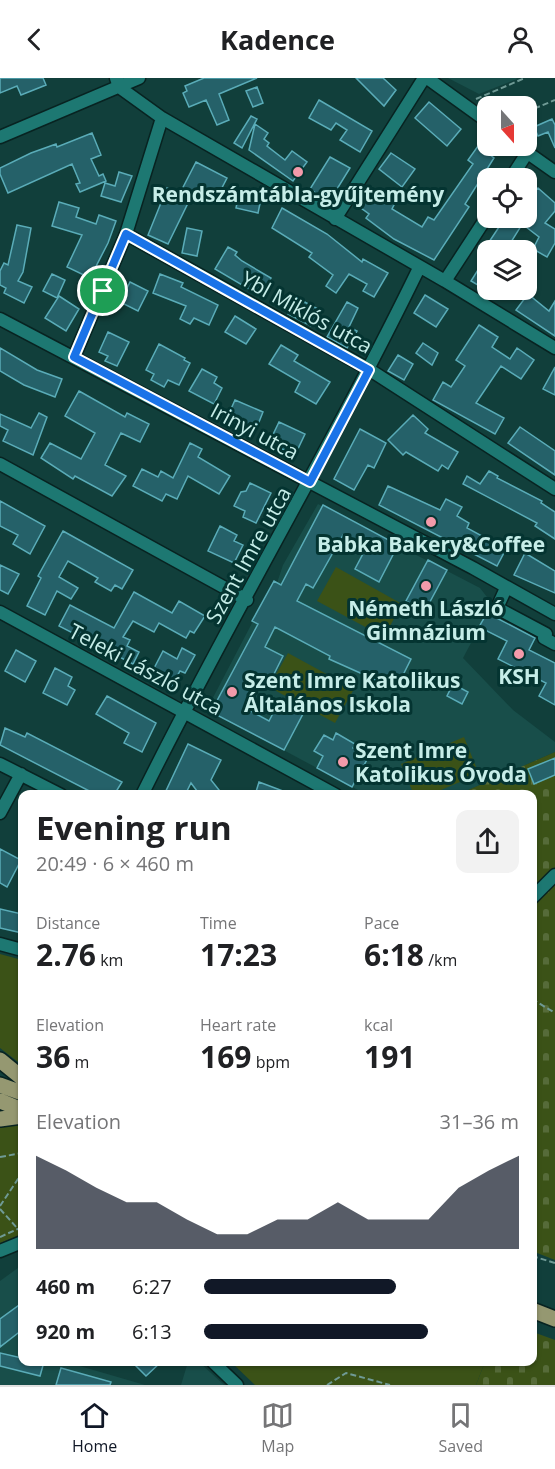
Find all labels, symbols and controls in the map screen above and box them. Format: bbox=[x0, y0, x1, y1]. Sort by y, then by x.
text: Kadence bbox=[220, 21, 335, 58]
icon: back bbox=[18, 23, 51, 56]
icon: person bbox=[504, 23, 537, 56]
north arrow bbox=[477, 96, 537, 156]
map controls bbox=[477, 96, 537, 300]
marker: Rendszámtábla-gyűjtemény bbox=[291, 165, 305, 179]
button: locate bbox=[477, 168, 537, 228]
place label: Rendszámtábla-gyűjtemény bbox=[152, 180, 444, 208]
button: layers bbox=[477, 240, 537, 300]
street label: Ybl Miklós utca bbox=[236, 264, 378, 360]
pin bbox=[77, 265, 128, 316]
icon: arrive bbox=[86, 274, 119, 307]
street label: Irinyi utca bbox=[206, 396, 304, 466]
street label: Szent Imre utca bbox=[199, 482, 297, 628]
marker: Babka Bakery&Coffee bbox=[424, 515, 438, 529]
place label: Babka Bakery&Coffee bbox=[317, 530, 545, 558]
marker: Németh László Gimnázium bbox=[419, 579, 433, 593]
place label: Németh László Gimnázium bbox=[348, 594, 504, 646]
street label: Teleki László utca bbox=[64, 617, 228, 721]
marker: KSH bbox=[512, 647, 526, 661]
place label: KSH bbox=[498, 662, 540, 690]
place label: Szent Imre Katolikus Általános Iskola bbox=[244, 666, 460, 718]
marker: Szent Imre Katolikus Általános Iskola bbox=[225, 685, 239, 699]
place label: Szent Imre Katolikus Óvoda bbox=[355, 736, 527, 788]
marker: Szent Imre Katolikus Óvoda bbox=[336, 755, 350, 769]
text: Evening run bbox=[36, 805, 232, 850]
button: share bbox=[456, 810, 519, 873]
text: 20:49 · 6 × 460 m bbox=[36, 850, 194, 877]
text: Distance bbox=[36, 912, 100, 934]
text: Time bbox=[200, 912, 237, 934]
text: Pace bbox=[364, 912, 399, 934]
text: 2.76 bbox=[36, 934, 96, 975]
text: 17:23 bbox=[200, 934, 277, 975]
text: 6:18 bbox=[364, 934, 424, 975]
text: km bbox=[96, 949, 123, 971]
text: /km bbox=[424, 949, 457, 971]
text: Elevation bbox=[36, 1014, 104, 1036]
text: Heart rate bbox=[200, 1014, 276, 1036]
text: kcal bbox=[364, 1014, 393, 1036]
text: 36 bbox=[36, 1036, 70, 1077]
text: 169 bbox=[200, 1036, 251, 1077]
text: 191 bbox=[364, 1036, 415, 1077]
text: m bbox=[70, 1051, 89, 1073]
text: bpm bbox=[251, 1051, 290, 1073]
text: Elevation bbox=[36, 1108, 121, 1135]
text: 31–36 m bbox=[440, 1108, 519, 1135]
text: 460 m bbox=[36, 1273, 95, 1300]
text: 6:27 bbox=[132, 1273, 172, 1300]
text: 920 m bbox=[36, 1318, 95, 1345]
text: 6:13 bbox=[132, 1318, 172, 1345]
tab: Home bbox=[72, 1399, 117, 1457]
tab: Map bbox=[261, 1399, 294, 1457]
tab: Saved bbox=[438, 1399, 483, 1457]

